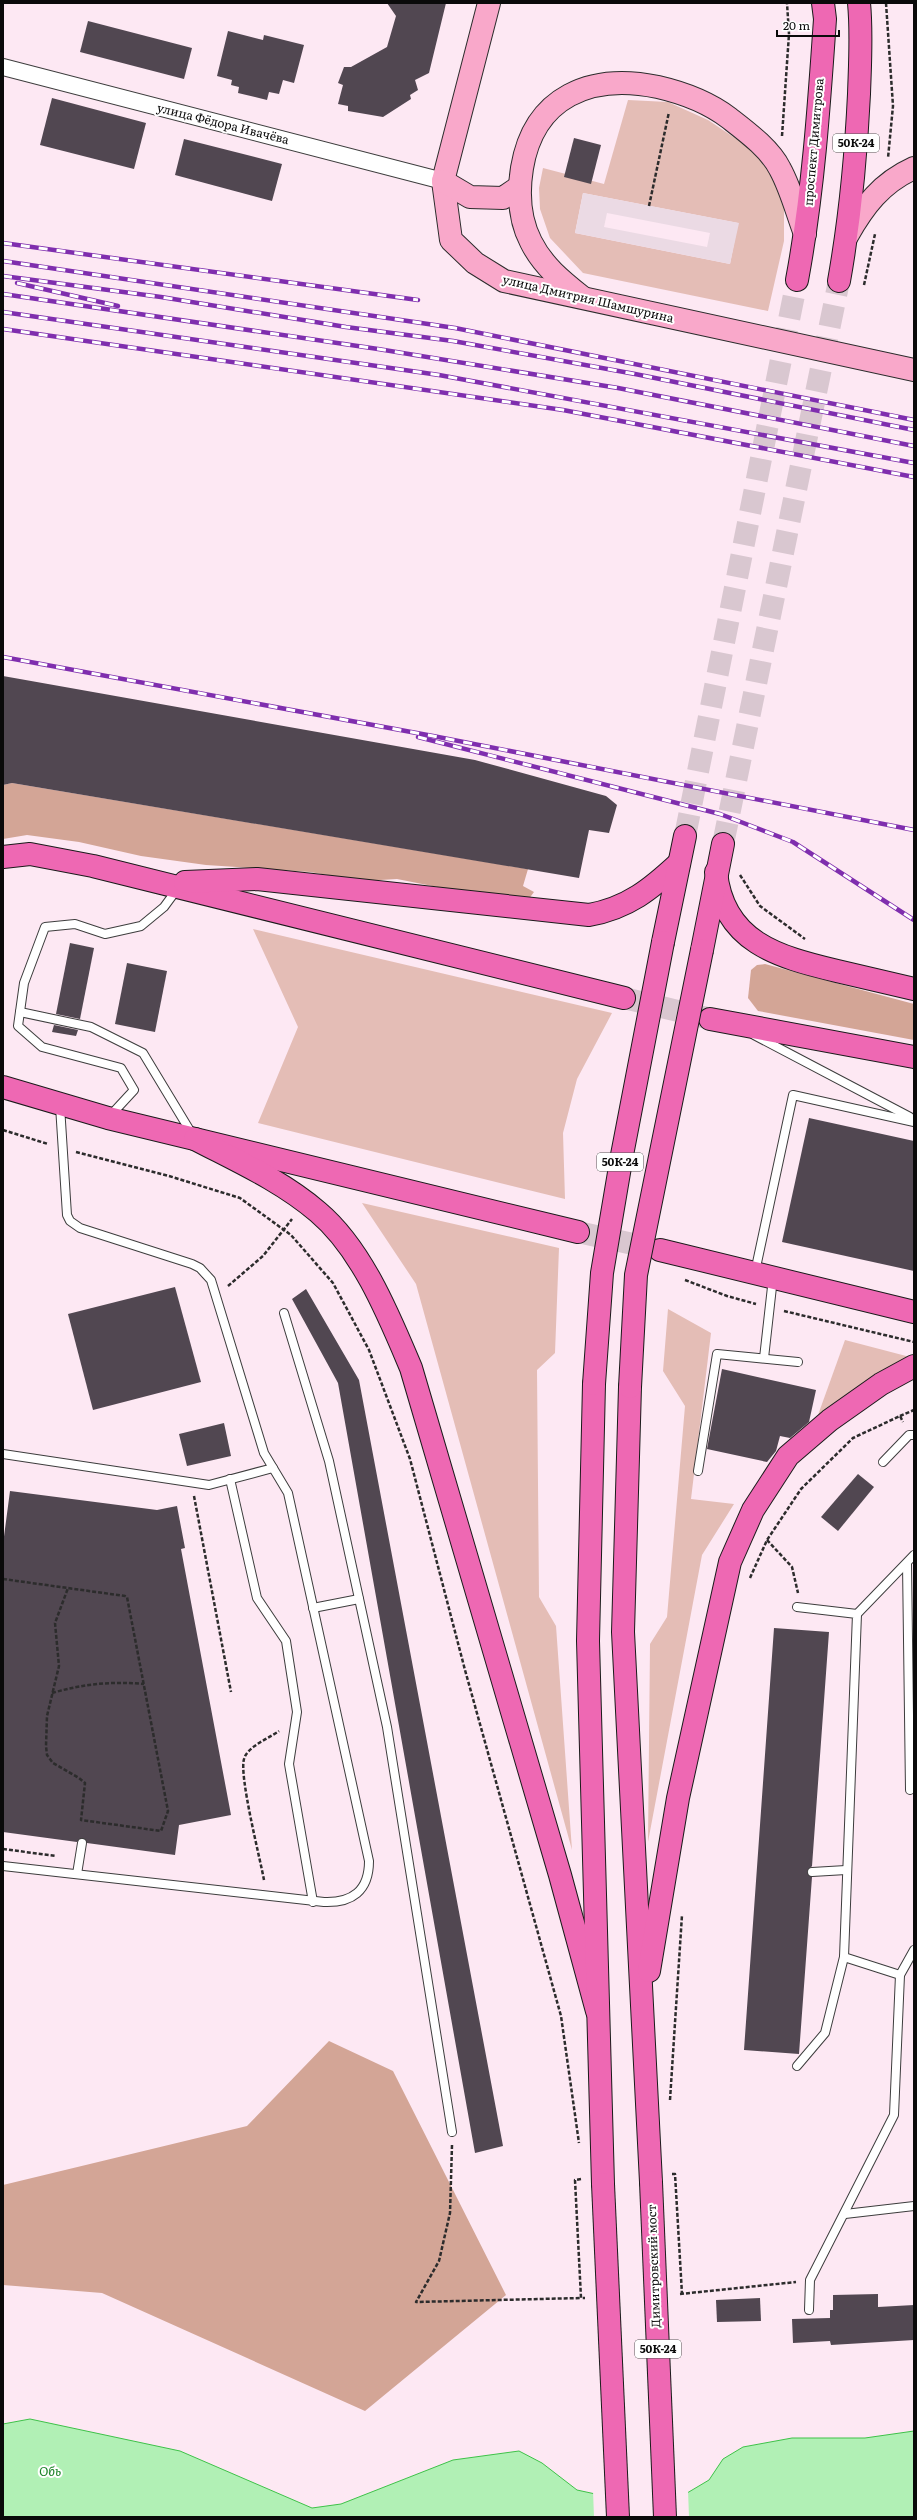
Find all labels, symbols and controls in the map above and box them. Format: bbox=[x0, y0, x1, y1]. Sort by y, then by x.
scale bar bbox=[777, 12, 839, 38]
text: 20 m bbox=[783, 16, 810, 34]
street label: проспект Димитрова bbox=[798, 77, 828, 207]
street label: улица Фёдора Ивачёва bbox=[155, 98, 292, 148]
road number: 50К-24 bbox=[833, 134, 879, 152]
street label: улица Дмитрия Шамшурина bbox=[501, 270, 676, 327]
road number: 50К-24 bbox=[597, 1153, 643, 1171]
street label: Димитровский мост bbox=[642, 2204, 664, 2328]
road number: 50К-24 bbox=[635, 2340, 681, 2358]
water label: Обь bbox=[39, 2461, 61, 2480]

